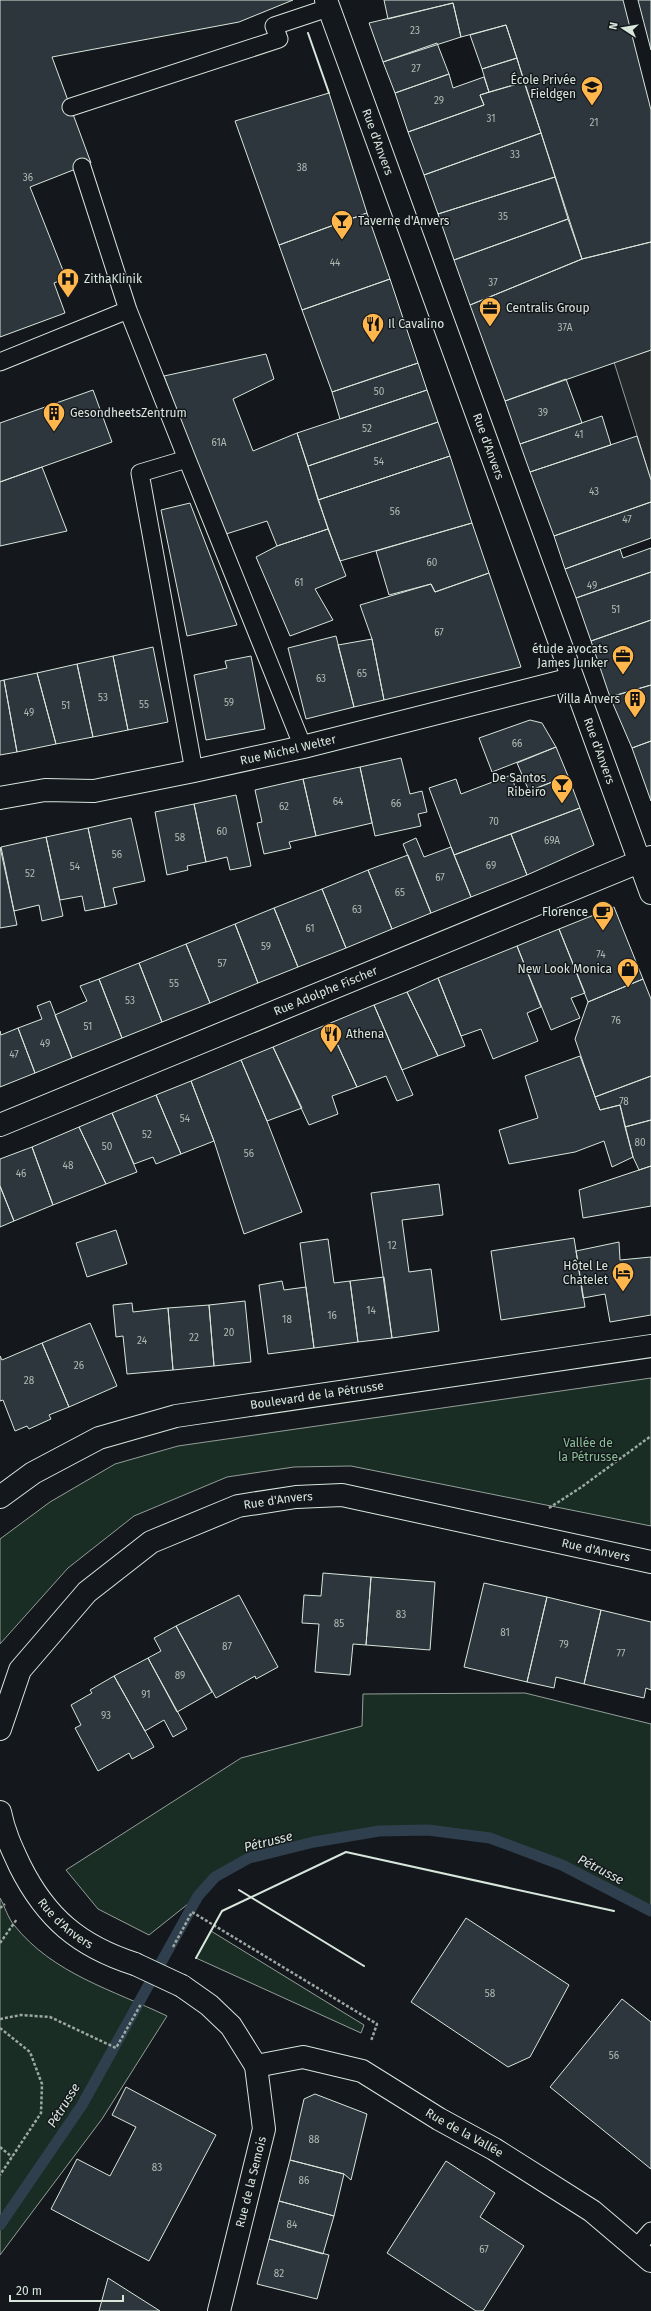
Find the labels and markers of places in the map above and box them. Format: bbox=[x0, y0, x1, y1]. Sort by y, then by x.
place label: École Privée Fieldgen bbox=[510, 72, 576, 101]
school or university icon: École Privée Fieldgen bbox=[579, 74, 605, 107]
bar icon: Taverne d'Anvers bbox=[329, 208, 355, 241]
place label: Taverne d'Anvers bbox=[358, 214, 450, 228]
hospital icon: ZithaKlinik bbox=[55, 266, 81, 299]
place label: ZithaKlinik bbox=[84, 272, 143, 286]
office icon: Centralis Group bbox=[477, 295, 503, 328]
place label: Centralis Group bbox=[506, 301, 590, 315]
restaurant icon: Il Cavalino bbox=[360, 311, 386, 344]
place label: Il Cavalino bbox=[388, 317, 444, 331]
building icon: GesondheetsZentrum bbox=[41, 400, 67, 433]
place label: GesondheetsZentrum bbox=[70, 406, 187, 420]
place label: étude avocats James Junker bbox=[532, 642, 608, 670]
office icon: étude avocats James Junker bbox=[610, 643, 636, 676]
building icon: Villa Anvers bbox=[622, 686, 648, 719]
place label: Villa Anvers bbox=[557, 692, 620, 706]
place label: De Santos Ribeiro bbox=[492, 771, 546, 799]
bar icon: De Santos Ribeiro bbox=[549, 772, 575, 805]
cafe icon: Florence bbox=[590, 899, 616, 932]
place label: Florence bbox=[542, 905, 588, 919]
shop icon: New Look Monica bbox=[615, 956, 641, 989]
place label: New Look Monica bbox=[518, 962, 612, 976]
restaurant icon: Athena bbox=[318, 1021, 344, 1054]
place label: Athena bbox=[346, 1027, 384, 1041]
place label: Hôtel Le Chatelet bbox=[563, 1259, 609, 1287]
hotel icon: Hôtel Le Chatelet bbox=[610, 1260, 636, 1293]

